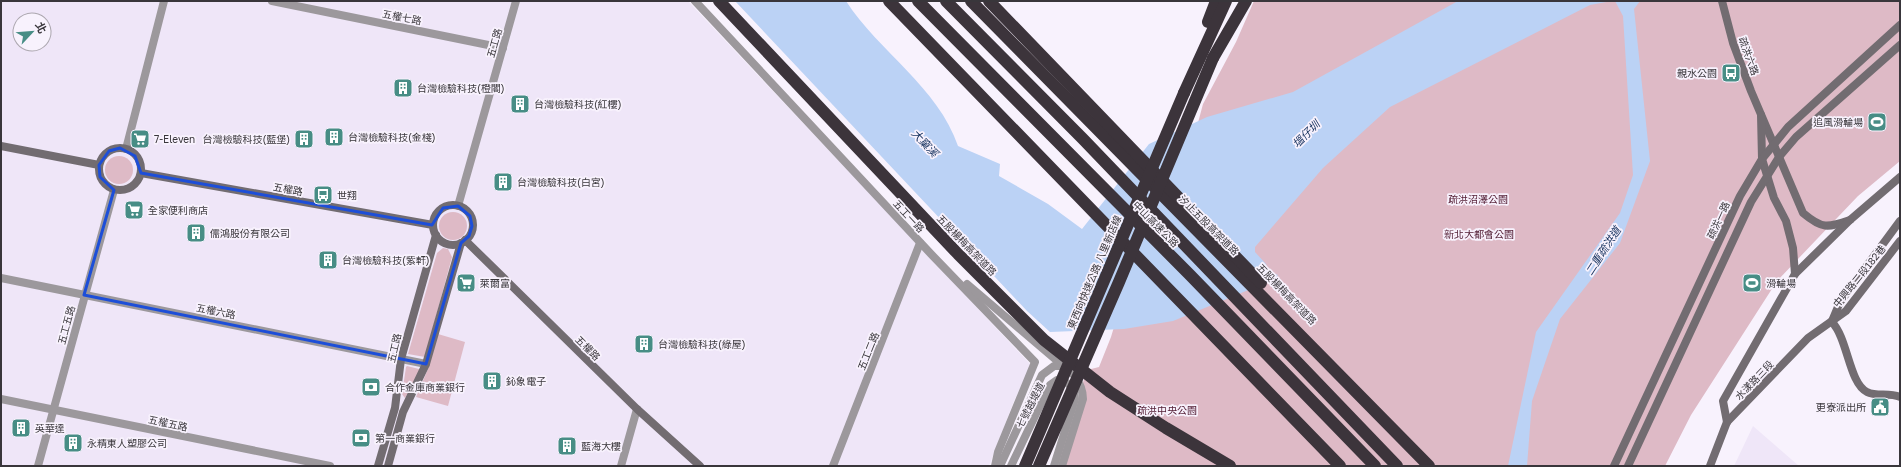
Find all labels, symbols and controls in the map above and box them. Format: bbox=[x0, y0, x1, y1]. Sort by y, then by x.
street label: 五權七路 bbox=[381, 7, 423, 27]
north arrow bbox=[12, 12, 52, 52]
text: 北 bbox=[33, 20, 50, 35]
street label: 五工路 bbox=[484, 27, 504, 59]
street label: 疏洪六路 bbox=[1737, 35, 1761, 77]
bus stop icon: 親水公園 bbox=[1720, 62, 1742, 84]
place label: 親水公園 bbox=[1677, 67, 1717, 79]
building icon: 台灣檢驗科技(橙閣) bbox=[392, 77, 414, 99]
place label: 台灣檢驗科技(橙閣) bbox=[417, 82, 505, 94]
building icon: 台灣檢驗科技(紅樓) bbox=[509, 93, 531, 115]
place label: 台灣檢驗科技(紅樓) bbox=[534, 98, 622, 110]
sports icon: 追風滑輪場 bbox=[1866, 111, 1888, 133]
water label: 塭仔圳 bbox=[1289, 116, 1323, 150]
place label: 追風滑輪場 bbox=[1813, 116, 1863, 128]
building icon: 台灣檢驗科技(金棧) bbox=[323, 126, 345, 148]
water label: 大窠溪 bbox=[909, 126, 943, 161]
supermarket icon: 7-Eleven bbox=[129, 128, 151, 150]
building icon: 台灣檢驗科技(藍堡) bbox=[293, 128, 315, 150]
place label: 台灣檢驗科技(金棧) bbox=[348, 131, 436, 143]
place label: 7-Eleven bbox=[154, 133, 195, 145]
place label: 台灣檢驗科技(藍堡) bbox=[202, 133, 290, 145]
building icon: 台灣檢驗科技(白宮) bbox=[492, 171, 514, 193]
place label: 台灣檢驗科技(白宮) bbox=[517, 176, 605, 188]
street label: 五權路 bbox=[272, 180, 304, 198]
bus stop icon: 世翔 bbox=[312, 184, 334, 206]
place label: 世翔 bbox=[337, 189, 357, 201]
street label: 汐止五股高架道路 bbox=[1176, 192, 1242, 258]
park label: 疏洪沼澤公園 bbox=[1448, 193, 1508, 205]
street label: 五工一路 bbox=[891, 197, 927, 235]
supermarket icon: 全家便利商店 bbox=[123, 199, 145, 221]
street label: 中山高速公路 bbox=[1131, 199, 1181, 249]
street label: 疏洪一路 bbox=[1704, 199, 1732, 241]
place label: 全家便利商店 bbox=[148, 204, 208, 216]
street label: 五股楊梅高架道路 bbox=[935, 212, 999, 278]
street label: 東西向快速公路 八里新店線 bbox=[1065, 213, 1123, 331]
building icon: 儒鴻股份有限公司 bbox=[185, 222, 207, 244]
water label: 二重疏洪道 bbox=[1582, 222, 1624, 277]
place label: 儒鴻股份有限公司 bbox=[210, 227, 290, 239]
park label: 新北大都會公園 bbox=[1444, 228, 1514, 240]
street label: 中興路二段182巷 bbox=[1830, 242, 1888, 310]
building icon: 台灣檢驗科技(紫軒) bbox=[317, 249, 339, 271]
place label: 台灣檢驗科技(紫軒) bbox=[342, 254, 430, 266]
street label: 五股楊梅高架道路 bbox=[1255, 261, 1319, 327]
supermarket icon: 萊爾富 bbox=[455, 272, 477, 294]
sports icon: 滑輪場 bbox=[1741, 272, 1763, 294]
place label: 萊爾富 bbox=[480, 277, 510, 289]
place label: 滑輪場 bbox=[1766, 277, 1796, 289]
street label: 五權六路 bbox=[195, 301, 237, 321]
street label: 五工五路 bbox=[55, 304, 77, 346]
street label: 五工二路 bbox=[855, 330, 881, 372]
street label: 五工路 bbox=[385, 332, 403, 364]
street label: 五權路 bbox=[573, 333, 603, 363]
building icon: 台灣檢驗科技(綠屋) bbox=[633, 333, 655, 355]
place label: 台灣檢驗科技(綠屋) bbox=[658, 338, 746, 350]
street label: 水漾路三段 bbox=[1732, 358, 1776, 402]
building icon: 鈊象電子 bbox=[481, 370, 503, 392]
place label: 鈊象電子 bbox=[506, 375, 546, 387]
bank icon: 合作金庫商業銀行 bbox=[360, 376, 382, 398]
street label: 七號越堤道 bbox=[1013, 380, 1047, 430]
place label: 合作金庫商業銀行 bbox=[385, 381, 465, 393]
public building icon: 更寮派出所 bbox=[1869, 396, 1891, 418]
place label: 更寮派出所 bbox=[1816, 401, 1866, 413]
park label: 疏洪中央公園 bbox=[1137, 404, 1197, 416]
street label: 五權五路 bbox=[147, 413, 189, 433]
building icon: 英華達 bbox=[10, 417, 32, 439]
place label: 英華達 bbox=[35, 422, 65, 434]
bank icon: 第一商業銀行 bbox=[350, 427, 372, 449]
building icon: 永精東人塑膠公司 bbox=[62, 432, 84, 454]
place label: 第一商業銀行 bbox=[375, 432, 435, 444]
building icon: 藍海大樓 bbox=[556, 435, 578, 457]
place label: 永精東人塑膠公司 bbox=[87, 437, 167, 449]
place label: 藍海大樓 bbox=[581, 440, 621, 452]

